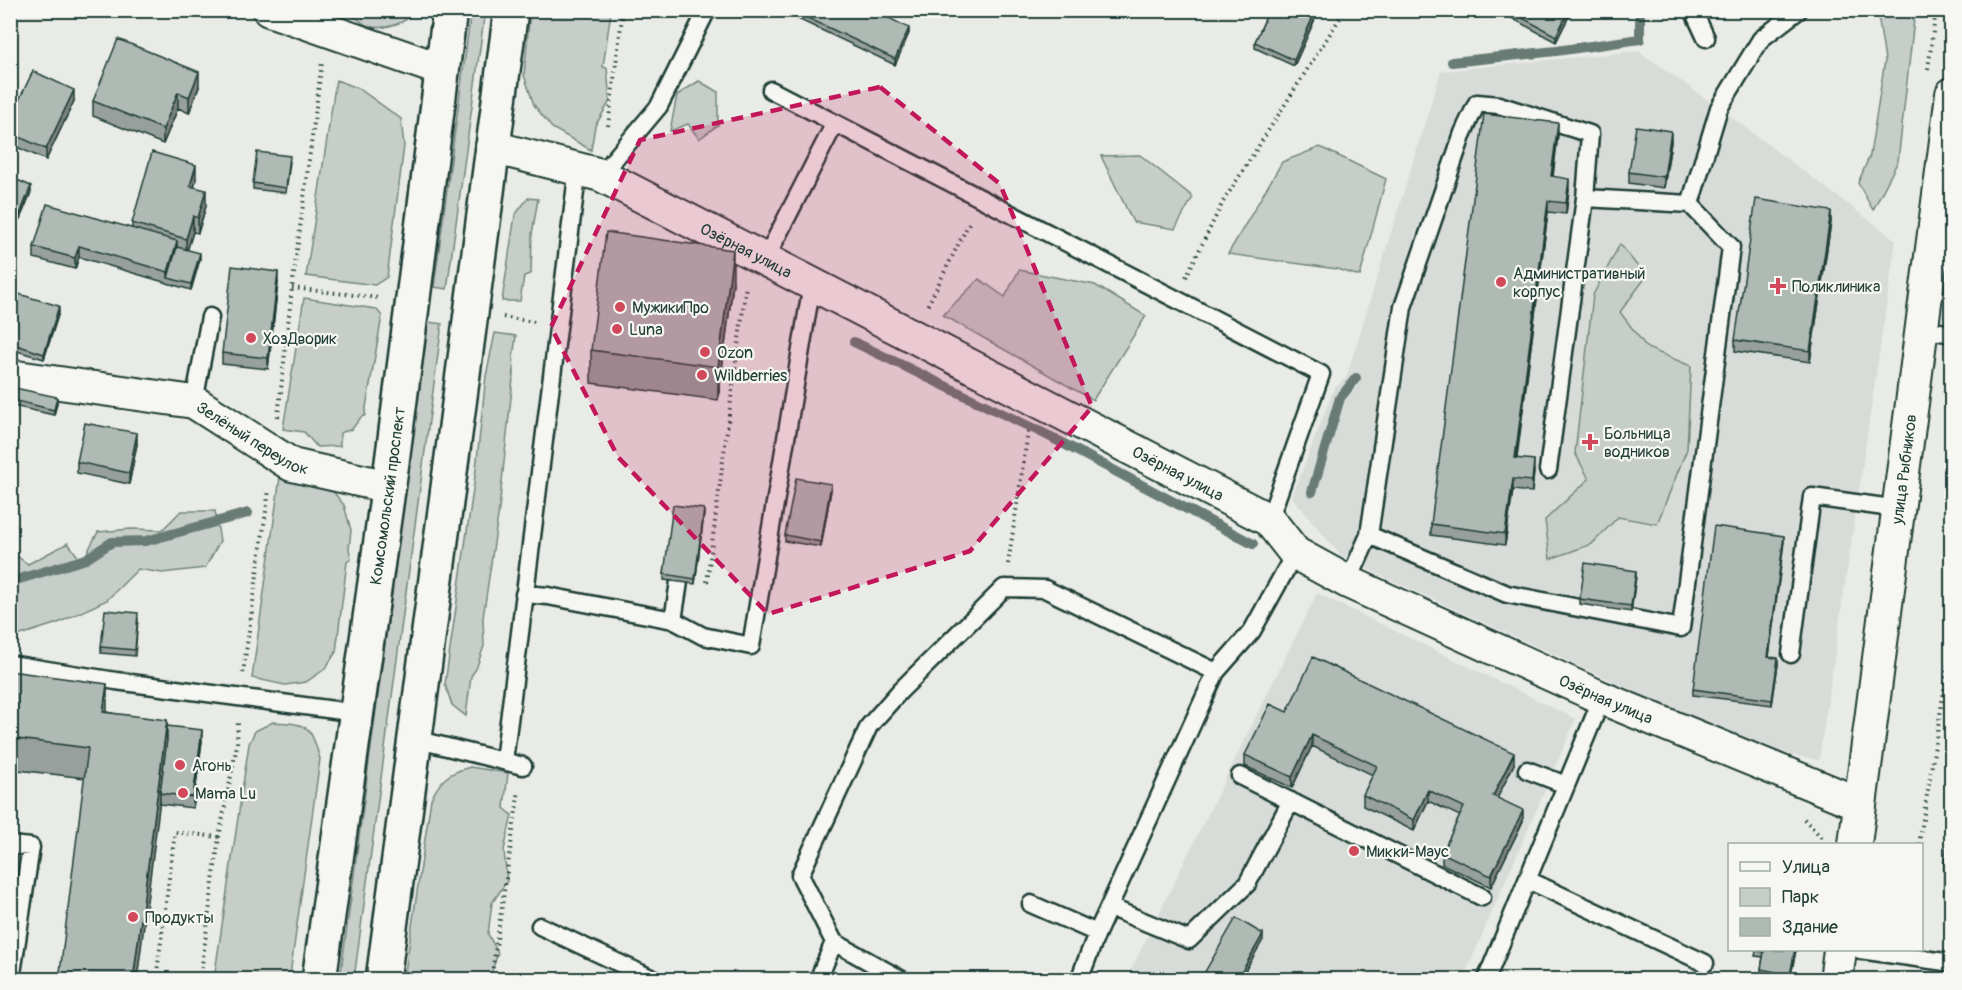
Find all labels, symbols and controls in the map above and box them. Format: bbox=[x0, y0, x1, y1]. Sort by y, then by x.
street label: Озёрная улица bbox=[697, 219, 795, 283]
place label: Административный корпус bbox=[1513, 264, 1646, 302]
marker: Административный корпус bbox=[1494, 275, 1508, 289]
marker: Поликлиника bbox=[1769, 277, 1787, 295]
place label: Поликлиника bbox=[1792, 277, 1880, 297]
place label: МужикиПро bbox=[632, 298, 709, 318]
marker: МужикиПро bbox=[613, 300, 627, 314]
place label: Luna bbox=[629, 320, 663, 340]
marker: Luna bbox=[610, 322, 624, 336]
place label: ХозДворик bbox=[263, 329, 337, 349]
marker: ХозДворик bbox=[244, 331, 258, 345]
place label: Ozon bbox=[717, 343, 753, 363]
marker: Ozon bbox=[698, 345, 712, 359]
place label: Wildberries bbox=[714, 366, 787, 386]
marker: Wildberries bbox=[695, 368, 709, 382]
street label: Зелёный переулок bbox=[193, 397, 310, 479]
street label: Комсомольский проспект bbox=[366, 406, 410, 586]
street label: улица Рыбников bbox=[1887, 413, 1921, 526]
place label: Больница водников bbox=[1604, 424, 1671, 462]
marker: Больница водников bbox=[1581, 433, 1599, 451]
street label: Озёрная улица bbox=[1128, 442, 1227, 506]
street label: Озёрная улица bbox=[1555, 671, 1656, 729]
place label: Агонь bbox=[192, 756, 232, 776]
marker: Агонь bbox=[173, 758, 187, 772]
place label: Mama Lu bbox=[195, 784, 256, 804]
marker: Mama Lu bbox=[176, 786, 190, 800]
place label: Микки-Маус bbox=[1366, 842, 1449, 862]
legend bbox=[1728, 843, 1923, 951]
marker: Микки-Маус bbox=[1347, 844, 1361, 858]
text: Улица bbox=[1782, 856, 1830, 879]
text: Парк bbox=[1782, 886, 1819, 909]
place label: Продукты bbox=[145, 908, 214, 928]
marker: Продукты bbox=[126, 910, 140, 924]
text: Здание bbox=[1782, 916, 1838, 939]

